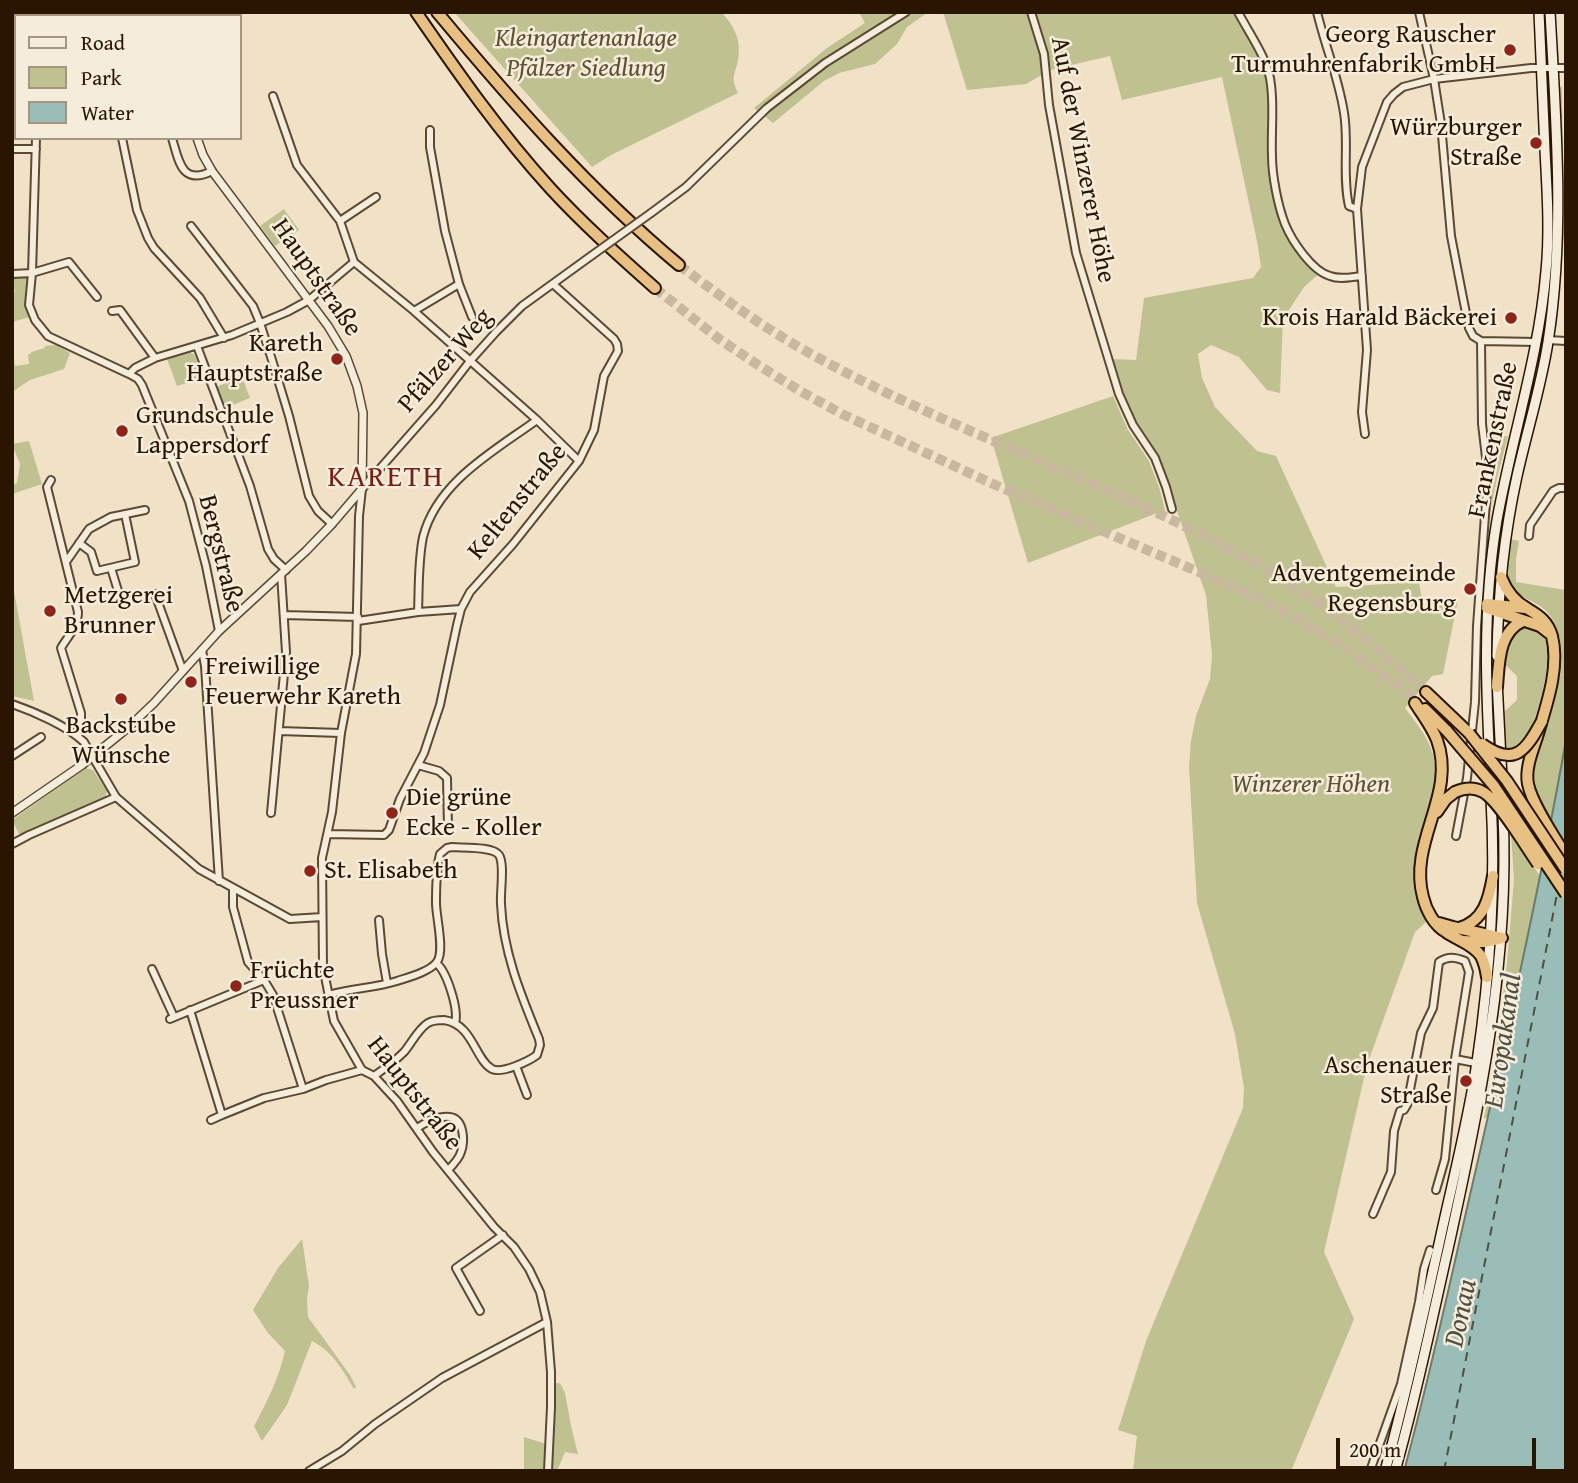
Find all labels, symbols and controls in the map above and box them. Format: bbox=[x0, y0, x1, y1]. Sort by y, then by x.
legend bbox=[14, 14, 242, 140]
place label: Georg Rauscher Turmuhrenfabrik GmbH bbox=[1231, 19, 1496, 80]
park label: Kleingartenanlage Pfälzer Siedlung bbox=[495, 23, 677, 84]
text: Road bbox=[81, 27, 125, 58]
street label: Auf der Winzerer Höhe bbox=[1043, 34, 1121, 286]
marker: Georg Rauscher Turmuhrenfabrik GmbH bbox=[1502, 42, 1518, 58]
text: Park bbox=[81, 62, 122, 93]
text: Water bbox=[81, 97, 134, 128]
place label: Würzburger Straße bbox=[1390, 112, 1522, 174]
marker: Würzburger Straße bbox=[1528, 135, 1544, 151]
street label: Hauptstraße bbox=[264, 213, 368, 343]
street label: Pfälzer Weg bbox=[392, 302, 500, 420]
place label: Krois Harald Bäckerei bbox=[1263, 302, 1497, 334]
marker: Krois Harald Bäckerei bbox=[1503, 310, 1519, 326]
place label: Kareth Hauptstraße bbox=[186, 328, 323, 390]
marker: Kareth Hauptstraße bbox=[329, 351, 345, 367]
street label: Frankenstraße bbox=[1462, 359, 1526, 521]
place label: Grundschule Lappersdorf bbox=[136, 400, 274, 462]
marker: Grundschule Lappersdorf bbox=[114, 423, 130, 439]
street label: Keltenstraße bbox=[462, 438, 574, 566]
district label: KARETH bbox=[328, 460, 444, 496]
street label: Bergstraße bbox=[190, 492, 250, 616]
place label: Adventgemeinde Regensburg bbox=[1271, 558, 1456, 620]
place label: Metzgerei Brunner bbox=[64, 580, 173, 642]
marker: Adventgemeinde Regensburg bbox=[1462, 581, 1478, 597]
marker: Metzgerei Brunner bbox=[42, 603, 58, 619]
place label: Freiwillige Feuerwehr Kareth bbox=[205, 651, 401, 712]
marker: Freiwillige Feuerwehr Kareth bbox=[183, 674, 199, 690]
marker: Backstube Wünsche bbox=[113, 691, 129, 707]
place label: Backstube Wünsche bbox=[66, 710, 176, 772]
park label: Winzerer Höhen bbox=[1232, 769, 1390, 801]
place label: Die grüne Ecke - Koller bbox=[406, 782, 542, 844]
marker: Die grüne Ecke - Koller bbox=[384, 805, 400, 821]
place label: St. Elisabeth bbox=[324, 855, 458, 887]
marker: St. Elisabeth bbox=[302, 863, 318, 879]
place label: Früchte Preussner bbox=[250, 955, 359, 1016]
water label: Europakanal bbox=[1478, 971, 1530, 1111]
marker: Früchte Preussner bbox=[228, 978, 244, 994]
street label: Hauptstraße bbox=[360, 1031, 468, 1157]
place label: Aschenauer Straße bbox=[1324, 1050, 1452, 1112]
marker: Aschenauer Straße bbox=[1458, 1073, 1474, 1089]
water label: Donau bbox=[1438, 1276, 1486, 1350]
scale bar bbox=[1340, 1424, 1540, 1468]
text: 200 m bbox=[1349, 1434, 1401, 1465]

